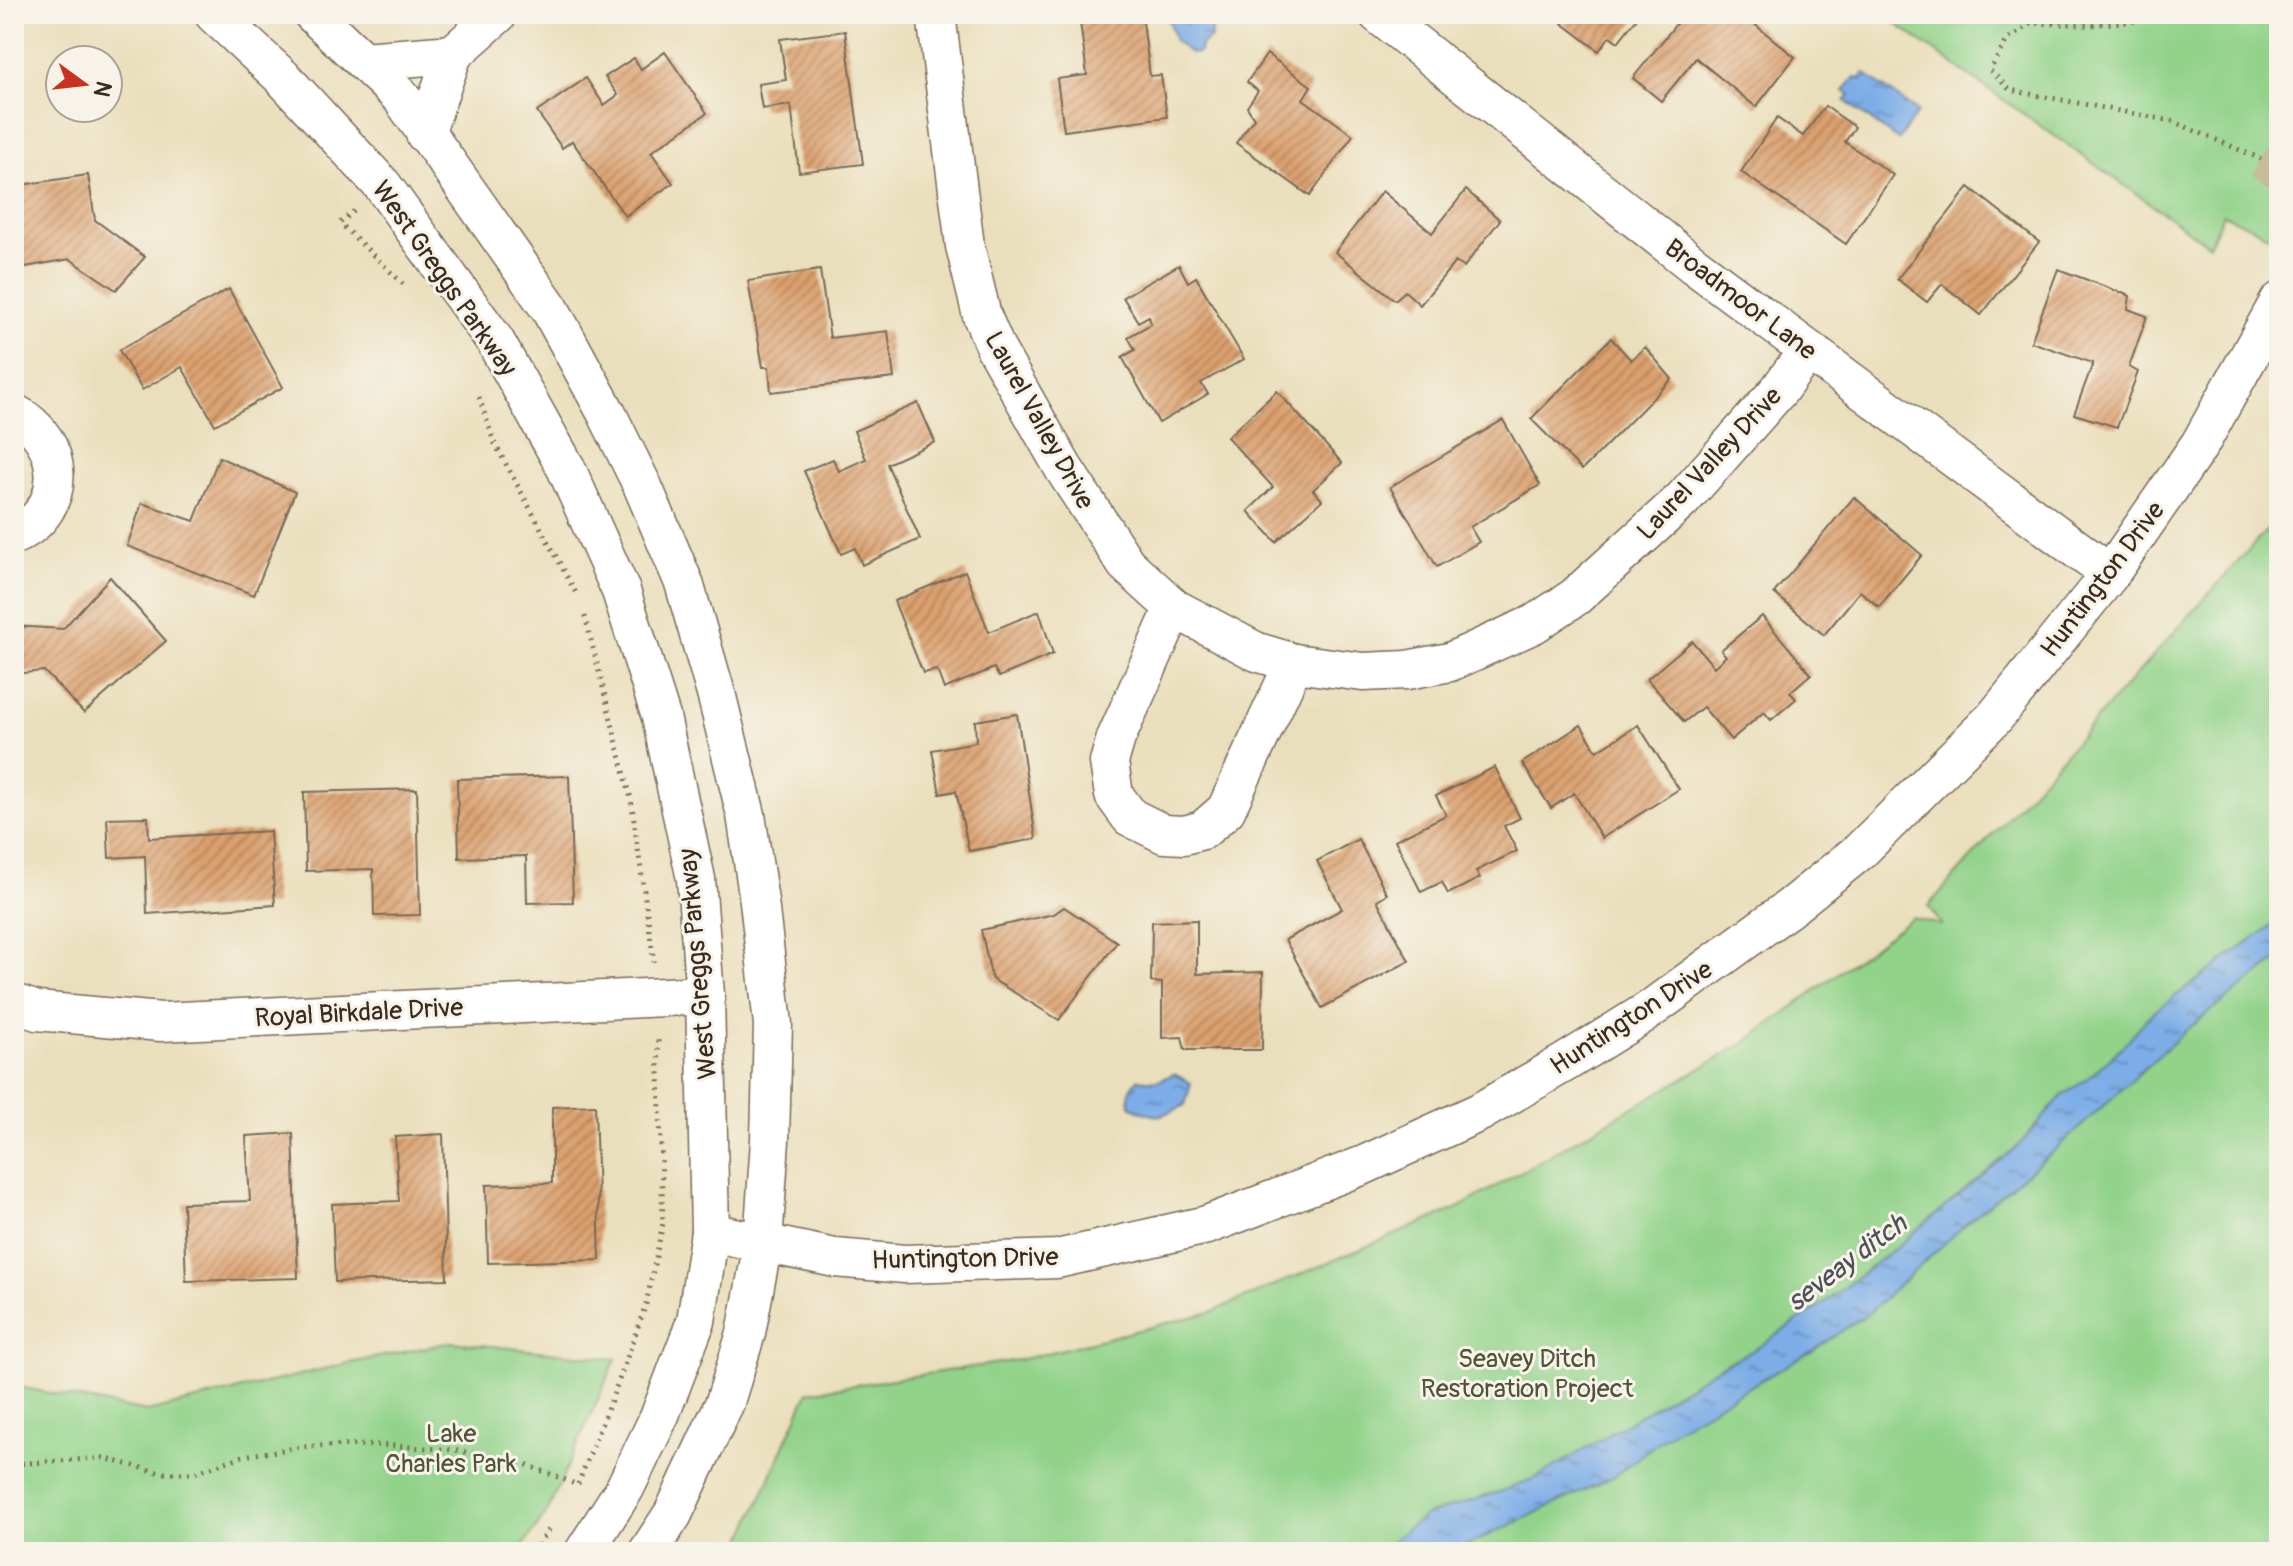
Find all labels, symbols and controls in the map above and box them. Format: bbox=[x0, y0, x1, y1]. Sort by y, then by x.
north arrow bbox=[44, 44, 124, 124]
text: N bbox=[87, 78, 118, 100]
street label: West Greggs Parkway bbox=[365, 175, 524, 382]
street label: Broadmoor Lane bbox=[1658, 232, 1823, 367]
street label: Laurel Valley Drive bbox=[977, 326, 1101, 515]
street label: Laurel Valley Drive bbox=[1631, 380, 1789, 547]
street label: Huntington Drive bbox=[2034, 495, 2172, 664]
street label: West Greggs Parkway bbox=[672, 847, 724, 1081]
street label: Huntington Drive bbox=[1545, 953, 1719, 1082]
street label: Royal Birkdale Drive bbox=[254, 992, 464, 1034]
water label: seveay ditch bbox=[1780, 1206, 1915, 1320]
street label: Huntington Drive bbox=[871, 1241, 1059, 1277]
park label: Seavey Ditch Restoration Project bbox=[1421, 1343, 1634, 1405]
park label: Lake Charles Park bbox=[385, 1418, 517, 1480]

